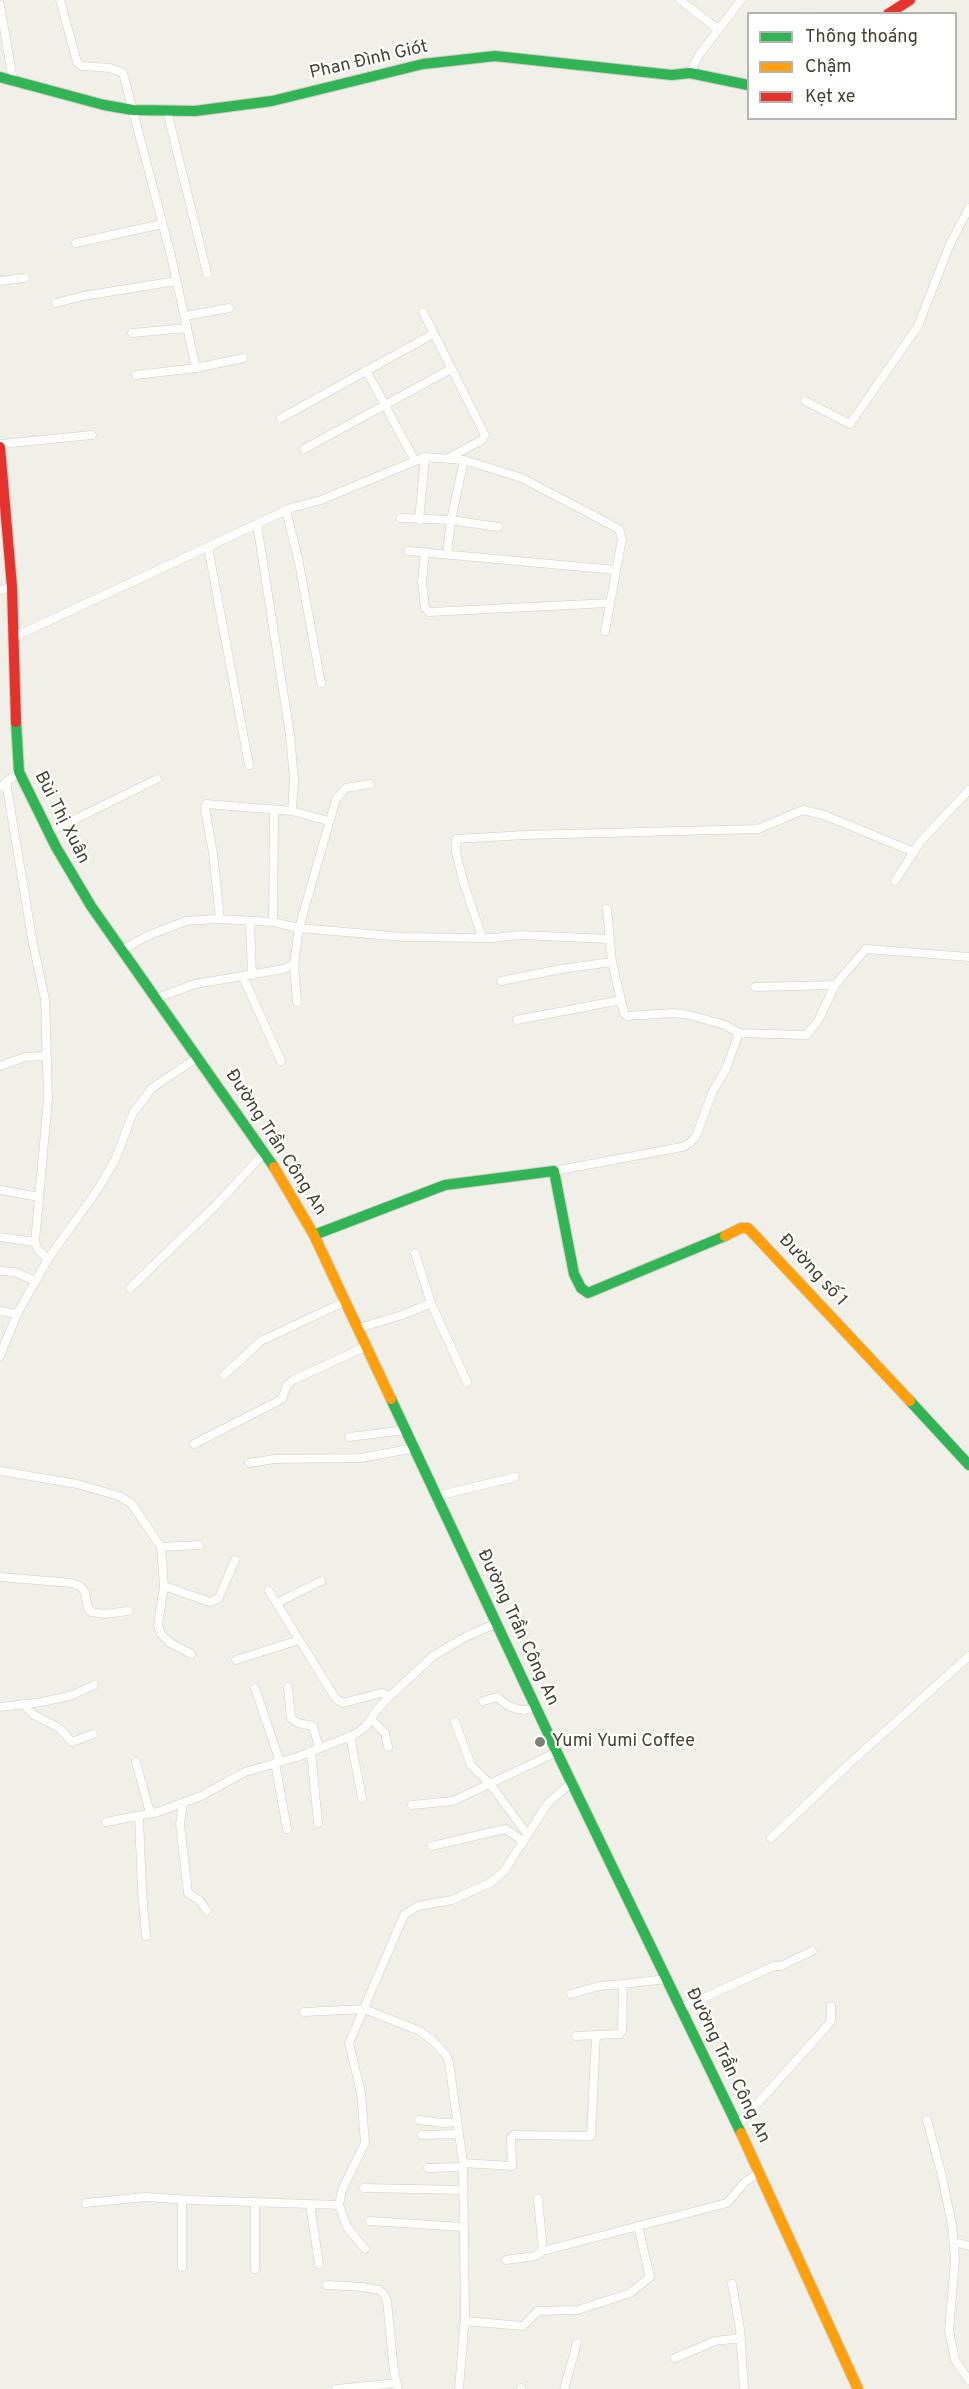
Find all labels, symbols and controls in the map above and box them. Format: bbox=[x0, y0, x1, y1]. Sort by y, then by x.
legend bbox=[747, 12, 957, 120]
text: Thông thoáng bbox=[805, 26, 918, 49]
street label: Phan Đình Giót bbox=[308, 37, 430, 85]
text: Chậm bbox=[805, 56, 852, 79]
text: Kẹt xe bbox=[805, 86, 855, 109]
street label: Bùi Thị Xuân bbox=[29, 768, 93, 868]
street label: Đường Trần Công An bbox=[220, 1066, 330, 1220]
street label: Đường số 1 bbox=[773, 1230, 851, 1312]
street label: Đường Trần Công An bbox=[471, 1547, 563, 1709]
place label: Yumi Yumi Coffee bbox=[552, 1731, 695, 1753]
marker: Yumi Yumi Coffee bbox=[533, 1735, 547, 1749]
street label: Đường Trần Công An bbox=[680, 1985, 774, 2147]

